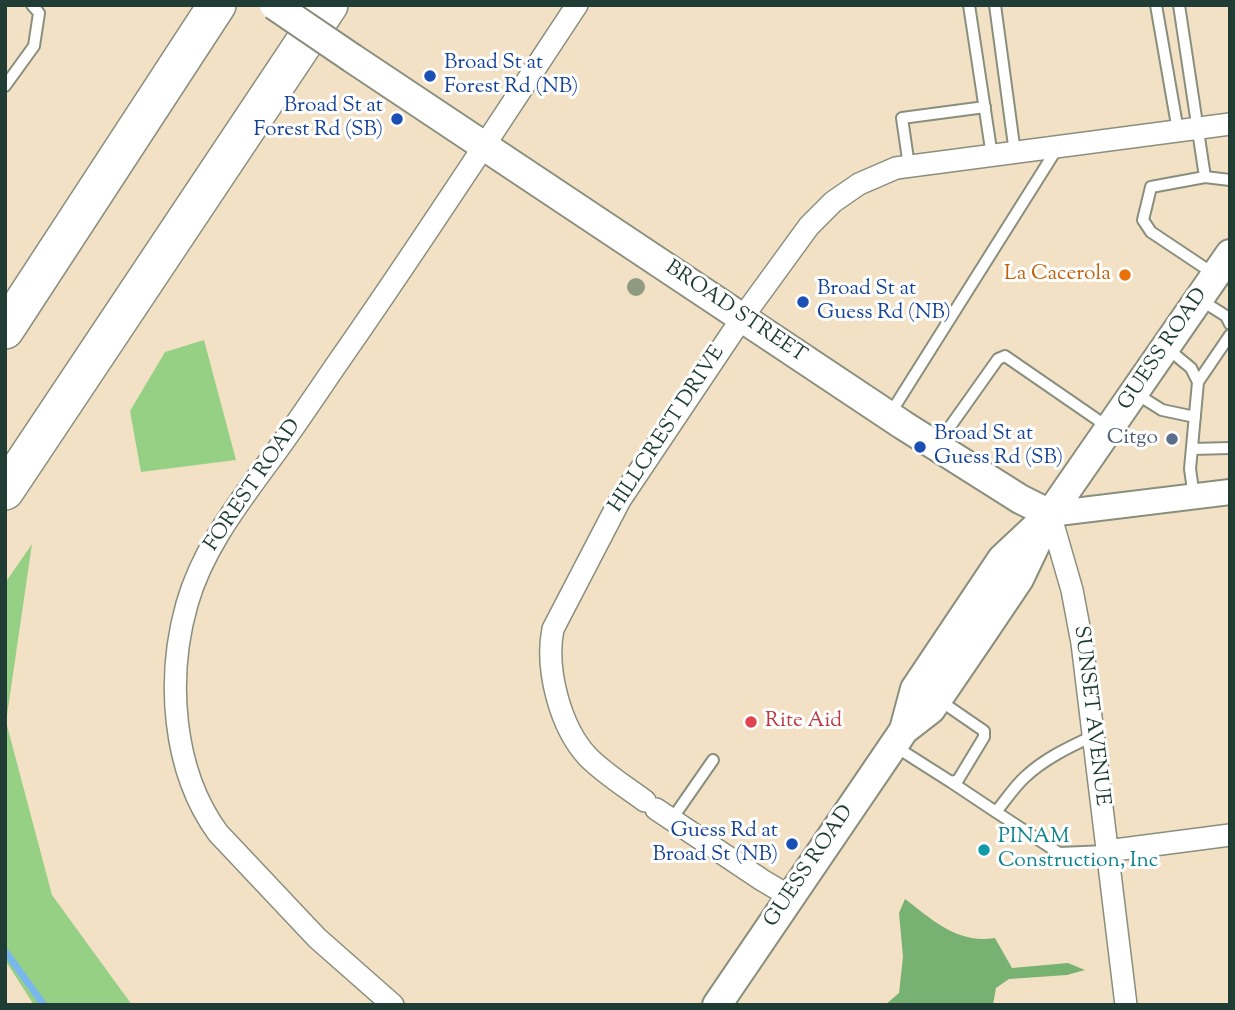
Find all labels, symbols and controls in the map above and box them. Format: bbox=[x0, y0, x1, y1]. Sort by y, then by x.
place label: Broad St at Forest Rd (NB) bbox=[444, 51, 578, 101]
marker: Broad St at Forest Rd (NB) bbox=[422, 68, 438, 84]
place label: Broad St at Forest Rd (SB) bbox=[254, 94, 383, 144]
marker: Broad St at Forest Rd (SB) bbox=[389, 111, 405, 127]
street label: BROAD STREET bbox=[659, 256, 811, 370]
place label: La Cacerola bbox=[1004, 262, 1111, 288]
marker: La Cacerola bbox=[1117, 267, 1133, 283]
place label: Broad St at Guess Rd (NB) bbox=[817, 277, 951, 327]
street label: GUESS ROAD bbox=[1114, 284, 1214, 416]
marker: Broad St at Guess Rd (NB) bbox=[795, 294, 811, 310]
street label: HILLCREST DRIVE bbox=[605, 342, 731, 518]
street label: FOREST ROAD bbox=[200, 415, 308, 557]
place label: Broad St at Guess Rd (SB) bbox=[934, 422, 1063, 472]
place label: Citgo bbox=[1107, 426, 1158, 452]
marker: Citgo bbox=[1164, 431, 1180, 447]
marker: Broad St at Guess Rd (SB) bbox=[912, 439, 928, 455]
street label: SUNSET AVENUE bbox=[1066, 625, 1114, 807]
place label: Rite Aid bbox=[765, 709, 842, 735]
marker: Rite Aid bbox=[743, 714, 759, 730]
street label: GUESS ROAD bbox=[760, 801, 860, 933]
place label: Guess Rd at Broad St (NB) bbox=[652, 819, 778, 869]
place label: PINAM Construction, Inc bbox=[998, 825, 1158, 875]
marker: Guess Rd at Broad St (NB) bbox=[784, 836, 800, 852]
marker: PINAM Construction, Inc bbox=[976, 842, 992, 858]

